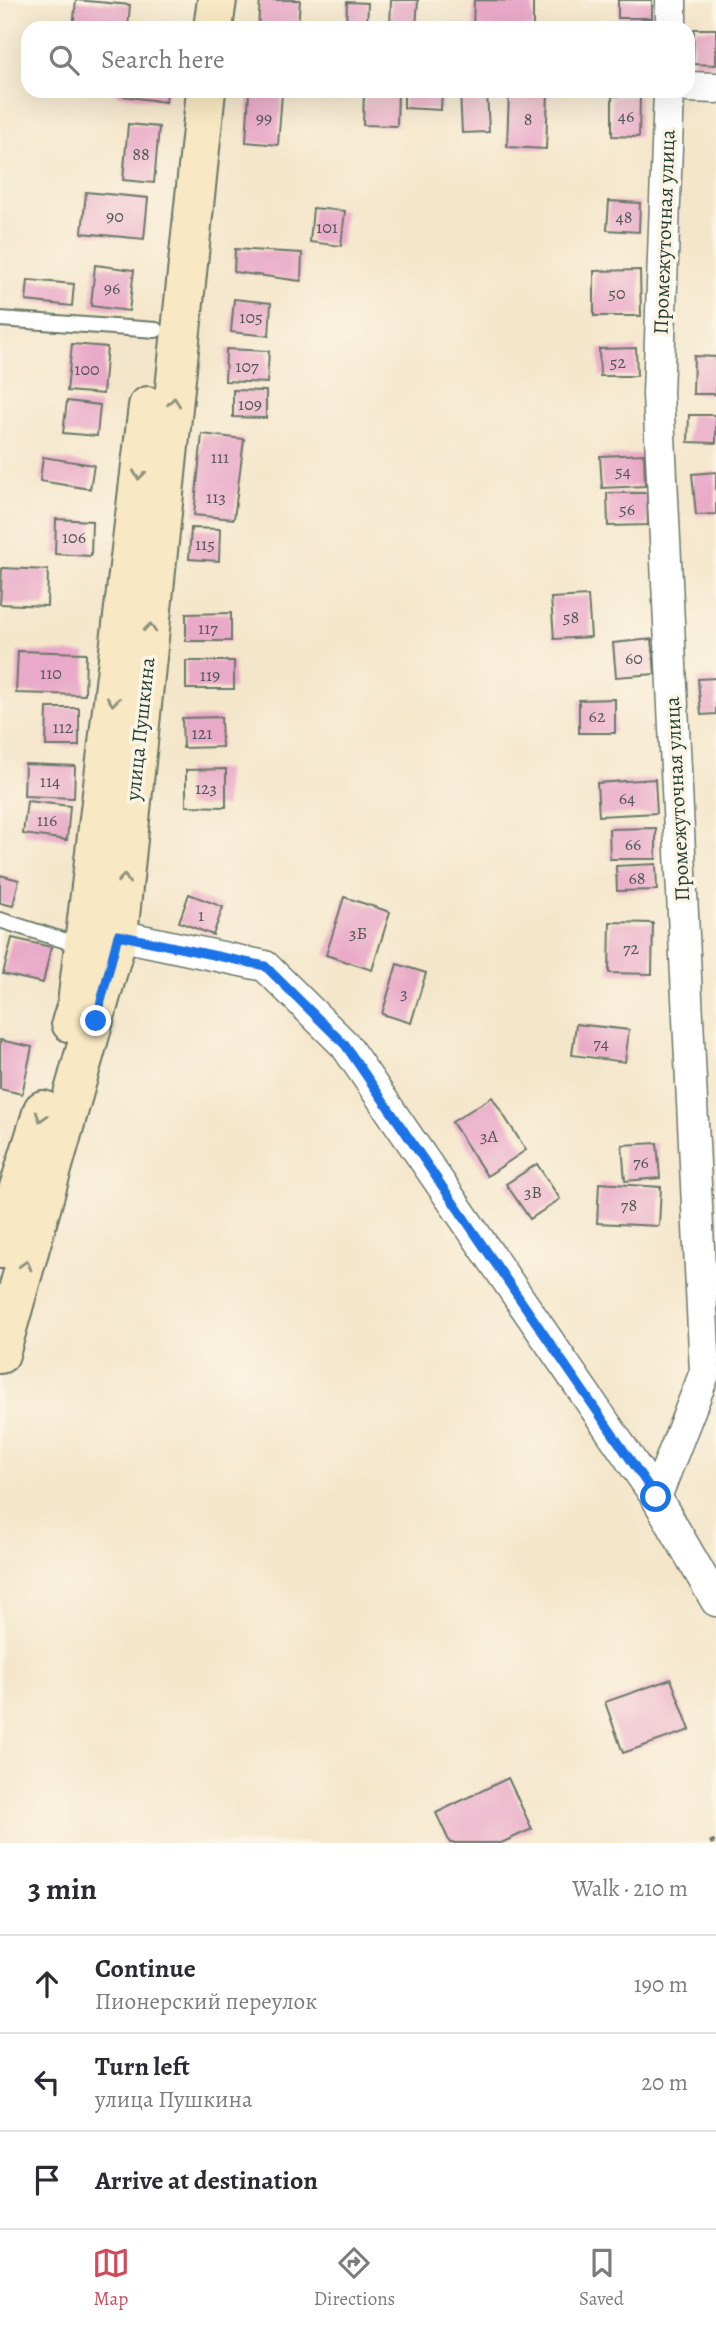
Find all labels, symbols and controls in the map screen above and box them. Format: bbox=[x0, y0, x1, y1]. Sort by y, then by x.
search box bbox=[21, 21, 695, 98]
icon: search bbox=[45, 41, 83, 79]
text: Search here bbox=[101, 42, 225, 77]
house number: 46 bbox=[618, 104, 634, 128]
house number: 99 bbox=[256, 106, 272, 130]
house number: 8 bbox=[524, 107, 532, 131]
street label: Промежуточная улица bbox=[646, 129, 682, 335]
house number: 88 bbox=[132, 142, 150, 166]
house number: 90 bbox=[106, 204, 124, 228]
house number: 48 bbox=[616, 205, 632, 229]
house number: 101 bbox=[316, 215, 338, 239]
house number: 96 bbox=[104, 276, 120, 300]
house number: 50 bbox=[608, 281, 626, 305]
house number: 105 bbox=[239, 305, 263, 329]
house number: 52 bbox=[610, 350, 627, 374]
house number: 107 bbox=[235, 354, 259, 378]
house number: 100 bbox=[74, 357, 100, 381]
house number: 109 bbox=[238, 392, 262, 416]
one-way arrow bbox=[167, 396, 182, 408]
house number: 111 bbox=[211, 445, 229, 469]
house number: 54 bbox=[615, 459, 631, 483]
one-way arrow bbox=[132, 469, 147, 481]
house number: 113 bbox=[206, 485, 226, 509]
house number: 56 bbox=[619, 497, 635, 521]
house number: 106 bbox=[62, 525, 86, 549]
house number: 115 bbox=[195, 532, 215, 556]
house number: 58 bbox=[563, 605, 579, 629]
house number: 117 bbox=[198, 616, 218, 640]
one-way arrow bbox=[143, 622, 158, 634]
house number: 60 bbox=[625, 646, 643, 670]
street label: улица Пушкина bbox=[118, 656, 161, 803]
house number: 110 bbox=[40, 661, 62, 685]
house number: 119 bbox=[200, 663, 220, 687]
one-way arrow bbox=[105, 695, 120, 707]
street label: Промежуточная улица bbox=[658, 696, 696, 902]
house number: 62 bbox=[589, 704, 606, 728]
house number: 112 bbox=[53, 715, 74, 739]
house number: 121 bbox=[192, 721, 212, 745]
house number: 114 bbox=[40, 769, 60, 793]
house number: 123 bbox=[195, 776, 217, 800]
house number: 64 bbox=[619, 786, 635, 810]
house number: 116 bbox=[37, 808, 57, 832]
house number: 66 bbox=[625, 832, 641, 856]
house number: 68 bbox=[628, 866, 646, 890]
one-way arrow bbox=[116, 873, 131, 884]
house number: 1 bbox=[198, 903, 204, 927]
house number: 3Б bbox=[349, 921, 367, 945]
house number: 72 bbox=[623, 936, 639, 960]
house number: 3 bbox=[400, 981, 408, 1005]
route end bbox=[80, 1005, 111, 1036]
house number: 74 bbox=[593, 1031, 609, 1055]
one-way arrow bbox=[35, 1110, 50, 1122]
house number: 3А bbox=[480, 1124, 498, 1148]
house number: 76 bbox=[633, 1150, 649, 1174]
house number: 3В bbox=[524, 1180, 542, 1204]
house number: 78 bbox=[621, 1193, 637, 1217]
one-way arrow bbox=[17, 1259, 32, 1271]
route start bbox=[640, 1481, 671, 1512]
text: 3 min bbox=[28, 1869, 97, 1909]
text: Walk · 210 m bbox=[572, 1873, 688, 1904]
text: Continue bbox=[95, 1951, 196, 1986]
icon: ahead bbox=[28, 1965, 66, 2003]
text: 190 m bbox=[634, 1969, 688, 2000]
text: Пионерский переулок bbox=[95, 1986, 317, 2017]
text: Turn left bbox=[95, 2049, 190, 2084]
icon: left bbox=[28, 2063, 66, 2101]
text: 20 m bbox=[641, 2067, 688, 2098]
text: улица Пушкина bbox=[95, 2084, 253, 2115]
icon: arrive bbox=[28, 2161, 66, 2199]
text: Arrive at destination bbox=[95, 2163, 318, 2198]
tab: Map bbox=[92, 2244, 130, 2312]
tab: Directions bbox=[314, 2244, 395, 2312]
tab: Saved bbox=[579, 2244, 624, 2312]

